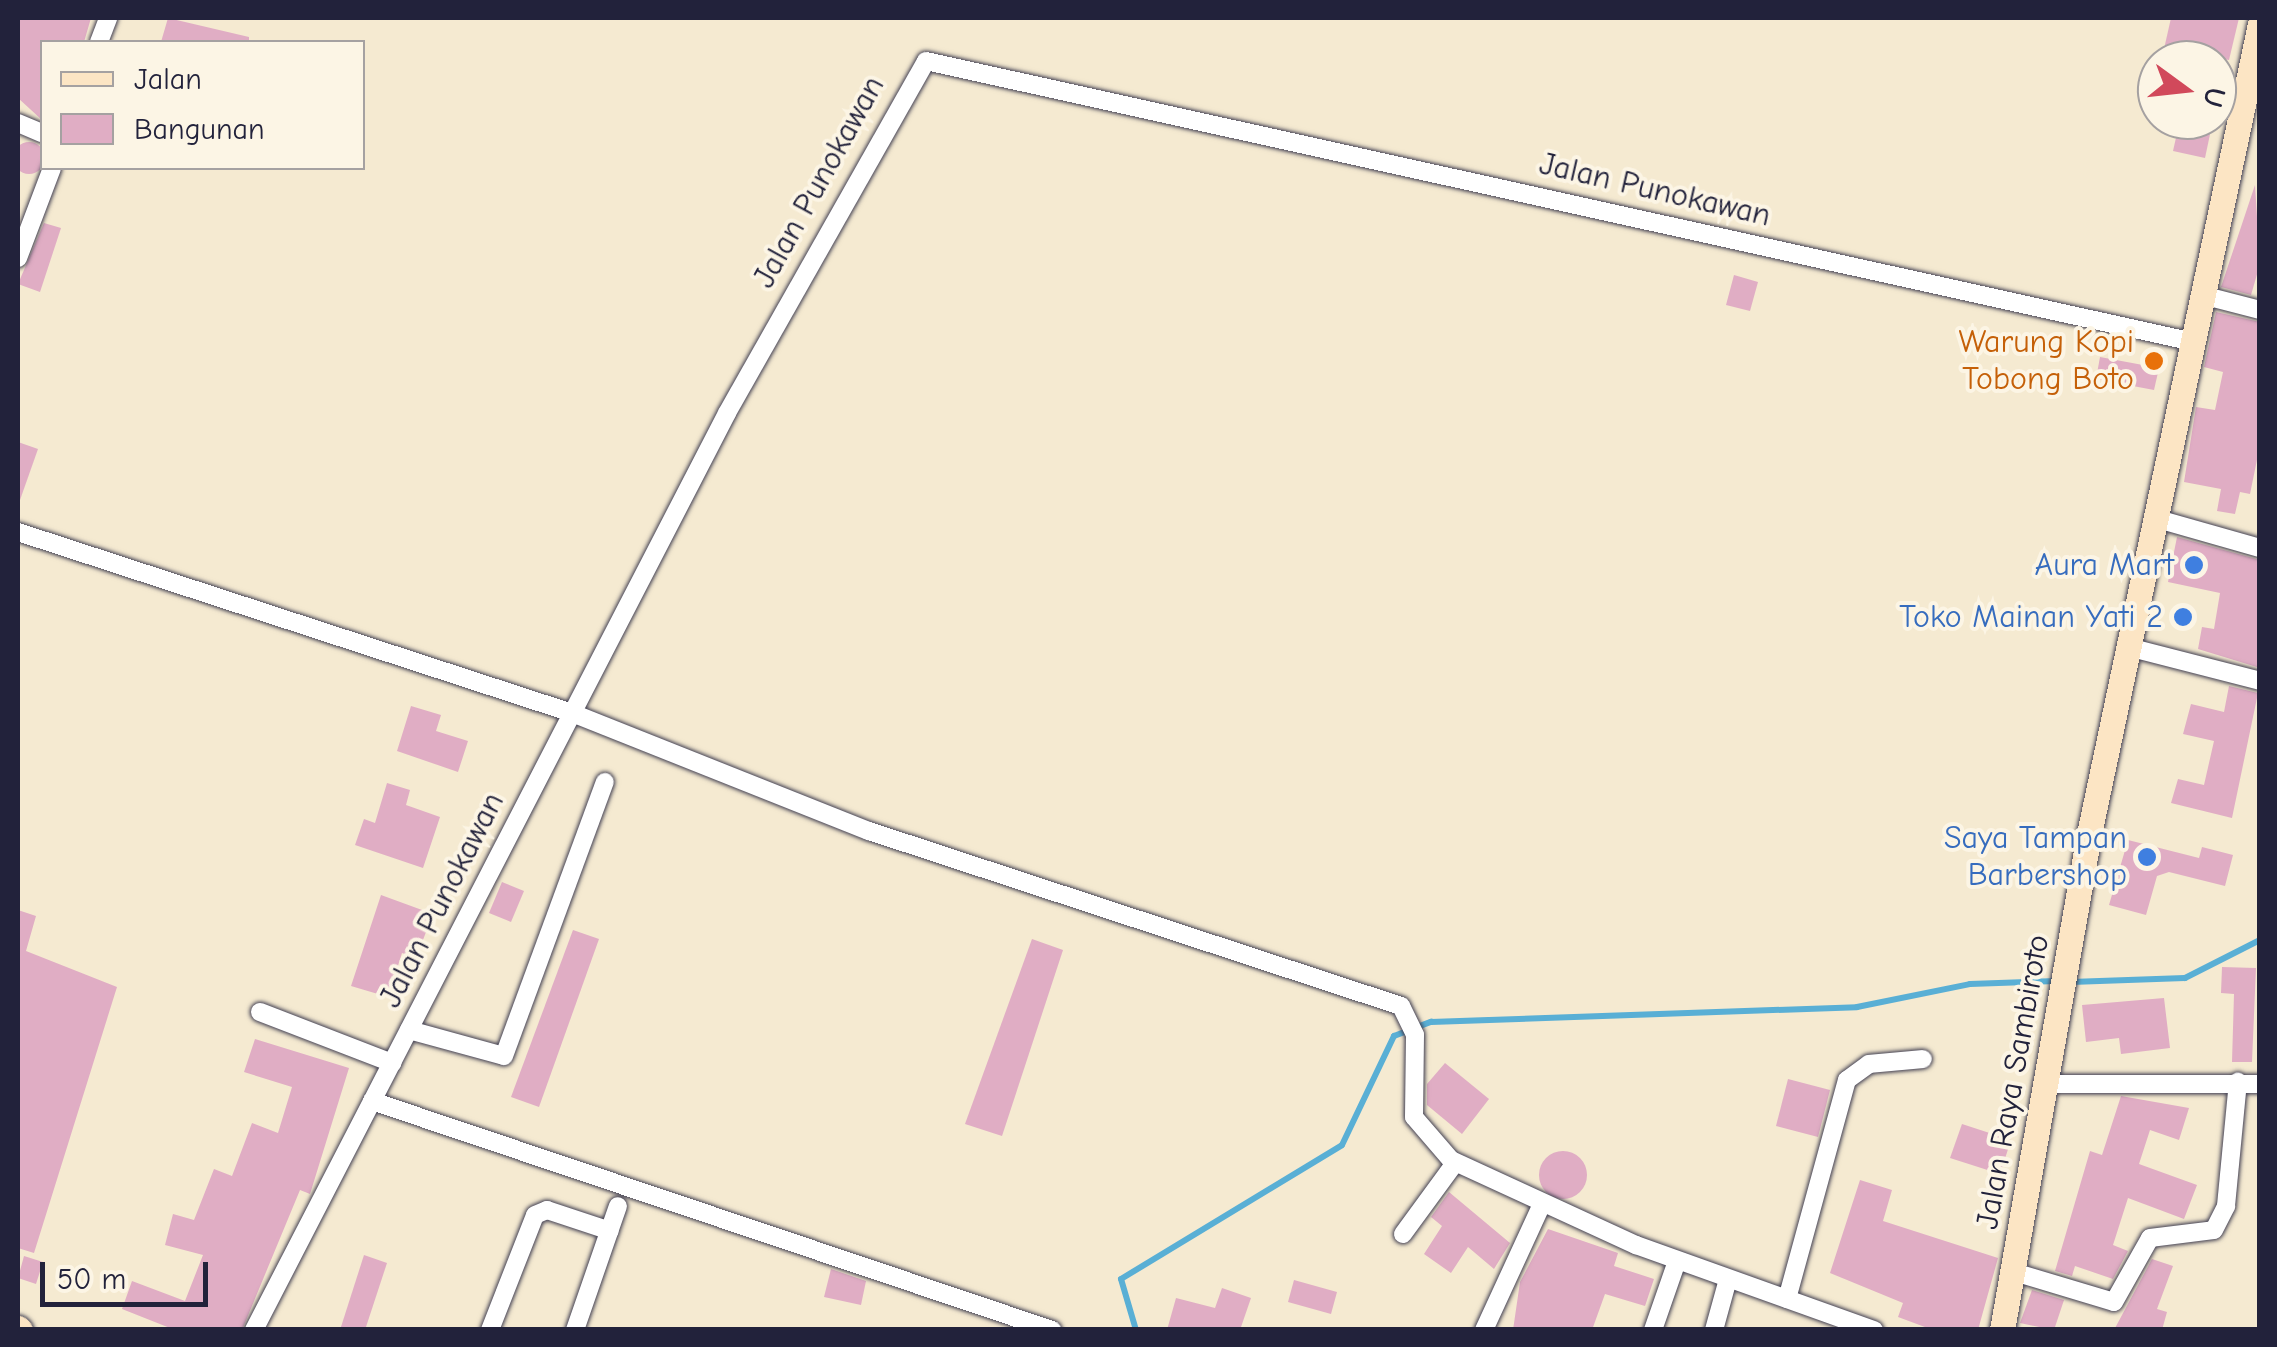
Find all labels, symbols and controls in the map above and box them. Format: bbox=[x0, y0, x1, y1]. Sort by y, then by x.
legend bbox=[40, 40, 365, 170]
north arrow bbox=[2137, 40, 2237, 140]
text: Jalan bbox=[134, 62, 202, 97]
street label: Jalan Punokawan bbox=[745, 69, 893, 295]
text: U bbox=[2196, 84, 2232, 110]
text: Bangunan bbox=[134, 112, 265, 147]
street label: Jalan Punokawan bbox=[1536, 145, 1774, 235]
place label: Warung Kopi Tobong Boto bbox=[1958, 324, 2134, 399]
marker: Warung Kopi Tobong Boto bbox=[2143, 350, 2165, 372]
place label: Aura Mart bbox=[2035, 546, 2174, 584]
marker: Aura Mart bbox=[2183, 554, 2205, 576]
place label: Toko Mainan Yati 2 bbox=[1899, 598, 2163, 636]
marker: Toko Mainan Yati 2 bbox=[2172, 606, 2194, 628]
street label: Jalan Punokawan bbox=[371, 786, 513, 1014]
place label: Saya Tampan Barbershop bbox=[1944, 820, 2127, 895]
marker: Saya Tampan Barbershop bbox=[2136, 846, 2158, 868]
street label: Jalan Raya Sambiroto bbox=[1968, 932, 2058, 1232]
scale bar bbox=[45, 1242, 212, 1304]
text: 50 m bbox=[57, 1262, 126, 1297]

